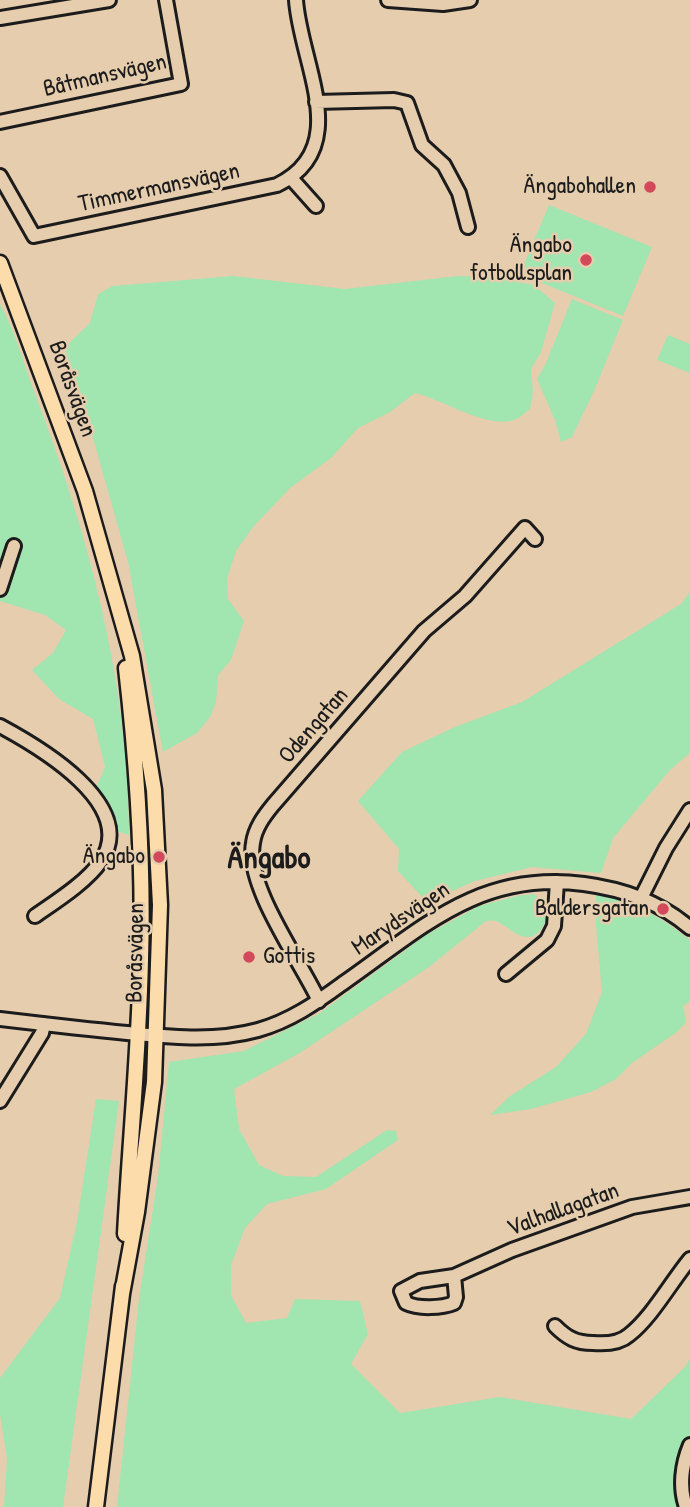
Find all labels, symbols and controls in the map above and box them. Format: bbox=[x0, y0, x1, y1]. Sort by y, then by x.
street label: Båtmansvägen bbox=[41, 48, 169, 104]
street label: Timmermansvägen bbox=[76, 157, 242, 219]
place label: Ängabohallen bbox=[524, 173, 636, 201]
marker: Ängabohallen bbox=[642, 179, 658, 195]
place label: Ängabo fotbollsplan bbox=[469, 232, 572, 288]
marker: Ängabo fotbollsplan bbox=[578, 252, 594, 268]
street label: Boråsvägen bbox=[41, 337, 103, 441]
street label: Odengatan bbox=[273, 682, 355, 770]
district label: Ängabo bbox=[228, 840, 310, 878]
place label: Ängabo bbox=[83, 843, 145, 871]
marker: Ängabo bbox=[151, 849, 167, 865]
street label: Marydsvägen bbox=[347, 876, 455, 962]
place label: Baldersgatan bbox=[535, 895, 649, 923]
marker: Baldersgatan bbox=[655, 901, 671, 917]
street label: Boråsvägen bbox=[121, 903, 151, 1003]
place label: Gottis bbox=[263, 943, 315, 971]
marker: Gottis bbox=[241, 949, 257, 965]
street label: Valhallagatan bbox=[503, 1176, 623, 1244]

